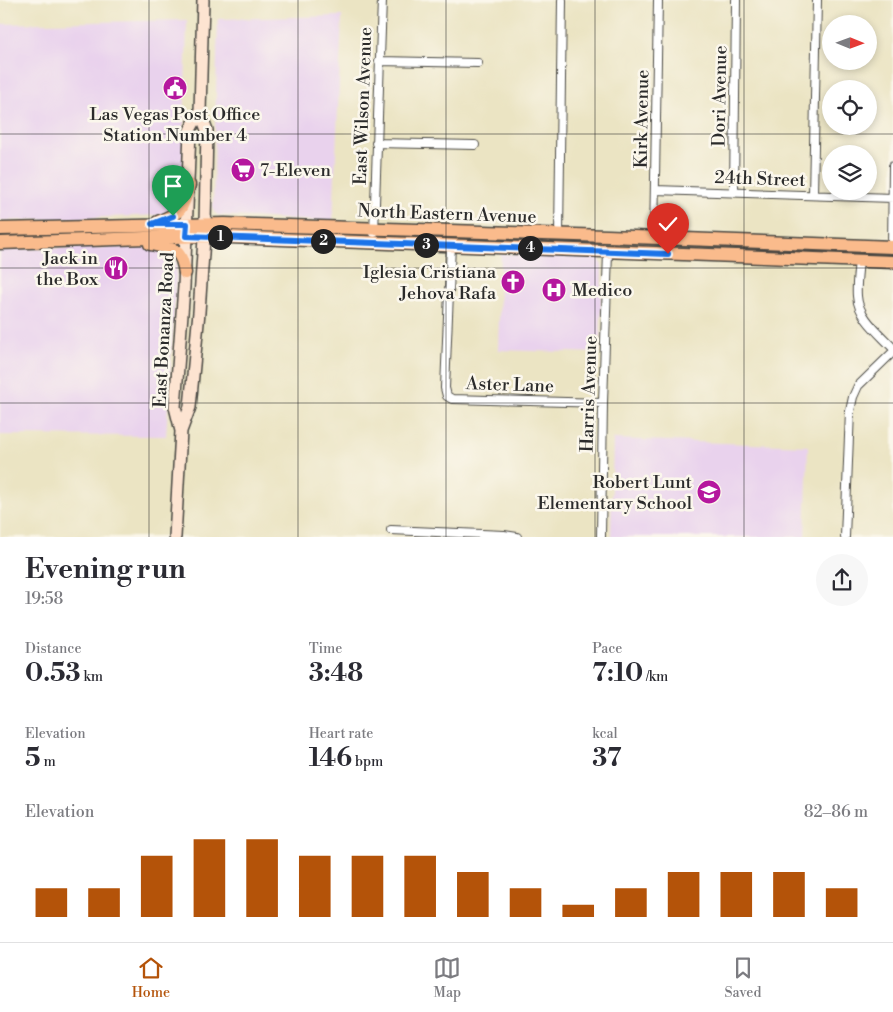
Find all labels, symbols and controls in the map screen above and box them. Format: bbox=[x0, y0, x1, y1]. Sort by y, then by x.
north arrow bbox=[822, 15, 878, 70]
map controls bbox=[822, 15, 877, 200]
street label: East Wilson Avenue bbox=[349, 26, 377, 186]
street label: Dori Avenue bbox=[708, 45, 732, 147]
street label: Kirk Avenue bbox=[630, 69, 654, 169]
public building icon: Las Vegas Post Office Station Number 4 bbox=[162, 75, 188, 101]
button: locate bbox=[822, 80, 877, 135]
place label: Las Vegas Post Office Station Number 4 bbox=[90, 103, 260, 147]
button: layers bbox=[822, 145, 877, 200]
supermarket icon: 7-Eleven bbox=[230, 157, 256, 183]
place label: 7-Eleven bbox=[260, 159, 331, 182]
pin bbox=[152, 165, 194, 216]
street label: 24th Street bbox=[714, 166, 807, 192]
icon: arrive bbox=[159, 172, 187, 200]
street label: North Eastern Avenue bbox=[357, 199, 537, 229]
pin bbox=[647, 203, 689, 254]
icon: check bbox=[654, 210, 682, 238]
pin: 1 bbox=[208, 224, 232, 250]
text: 1 bbox=[217, 228, 224, 246]
pin: 2 bbox=[310, 228, 336, 254]
text: 2 bbox=[319, 232, 328, 250]
pin: 3 bbox=[414, 232, 438, 258]
text: 3 bbox=[422, 236, 431, 254]
pin: 4 bbox=[518, 236, 542, 260]
text: 4 bbox=[526, 239, 535, 257]
place label: Jack in the Box bbox=[36, 247, 99, 291]
street label: East Bonanza Road bbox=[148, 251, 180, 409]
restaurant icon: Jack in the Box bbox=[103, 255, 129, 281]
place label: Iglesia Cristiana Jehova Rafa bbox=[363, 261, 497, 305]
church icon: Iglesia Cristiana Jehova Rafa bbox=[500, 269, 526, 295]
hospital icon: Medico bbox=[541, 277, 567, 303]
place label: Medico bbox=[572, 279, 632, 302]
street label: Harris Avenue bbox=[575, 335, 603, 453]
street label: Aster Lane bbox=[465, 372, 554, 398]
place label: Robert Lunt Elementary School bbox=[537, 471, 693, 515]
school or university icon: Robert Lunt Elementary School bbox=[696, 479, 722, 505]
text: Evening run bbox=[25, 552, 186, 587]
button: share bbox=[816, 554, 868, 606]
text: 19:58 bbox=[25, 589, 63, 609]
text: Distance bbox=[25, 640, 82, 658]
text: Time bbox=[309, 640, 342, 658]
text: Pace bbox=[592, 640, 622, 658]
text: 0.53 bbox=[25, 658, 81, 689]
text: 3:48 bbox=[309, 658, 363, 689]
text: 7:10 bbox=[592, 658, 643, 689]
text: km bbox=[81, 668, 103, 686]
text: /km bbox=[643, 668, 668, 686]
text: Elevation bbox=[25, 725, 86, 743]
text: Heart rate bbox=[309, 725, 373, 743]
text: kcal bbox=[592, 725, 618, 743]
text: 5 bbox=[25, 743, 41, 774]
text: 146 bbox=[309, 743, 352, 774]
text: 37 bbox=[592, 743, 622, 774]
text: m bbox=[41, 753, 56, 771]
text: bpm bbox=[352, 753, 383, 771]
text: Elevation bbox=[25, 802, 94, 822]
text: 82–86 m bbox=[804, 802, 868, 822]
tab: Home bbox=[132, 954, 170, 1002]
tab: Map bbox=[433, 954, 461, 1002]
tab: Saved bbox=[725, 954, 761, 1002]

